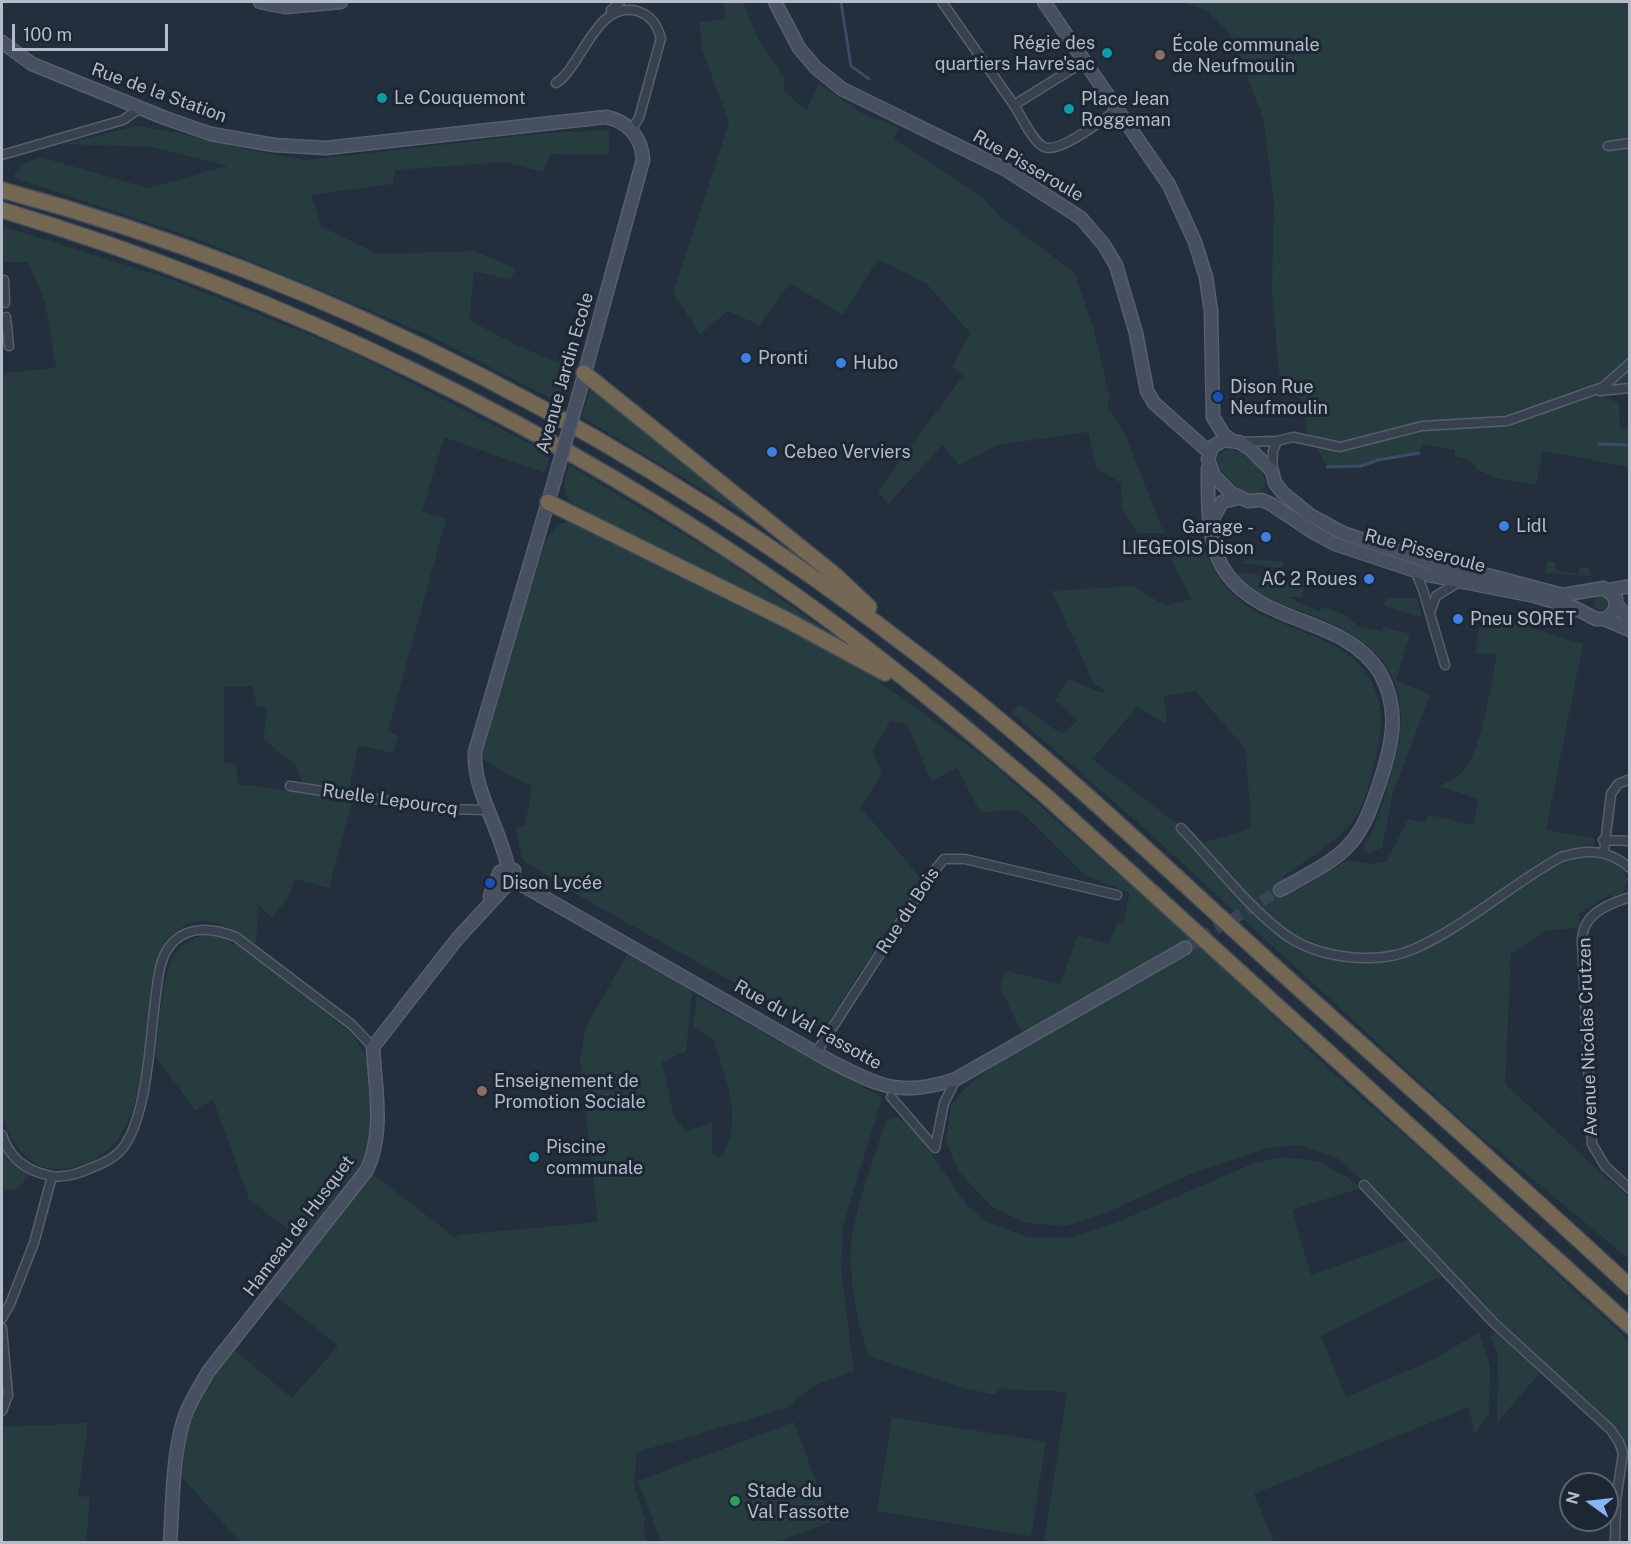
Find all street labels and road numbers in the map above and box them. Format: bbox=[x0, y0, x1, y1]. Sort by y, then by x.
street label: Rue de la Station bbox=[88, 59, 230, 127]
street label: Rue Pisseroule bbox=[969, 126, 1087, 206]
street label: Avenue Jardin Ecole bbox=[532, 290, 598, 456]
street label: Rue Pisseroule bbox=[1362, 525, 1488, 577]
street label: Ruelle Lepourcq bbox=[321, 780, 459, 820]
street label: Rue du Bois bbox=[872, 864, 944, 958]
street label: Avenue Nicolas Crutzen bbox=[1574, 937, 1602, 1137]
street label: Rue du Val Fassotte bbox=[731, 976, 885, 1074]
street label: Hameau de Husquet bbox=[239, 1151, 359, 1301]

